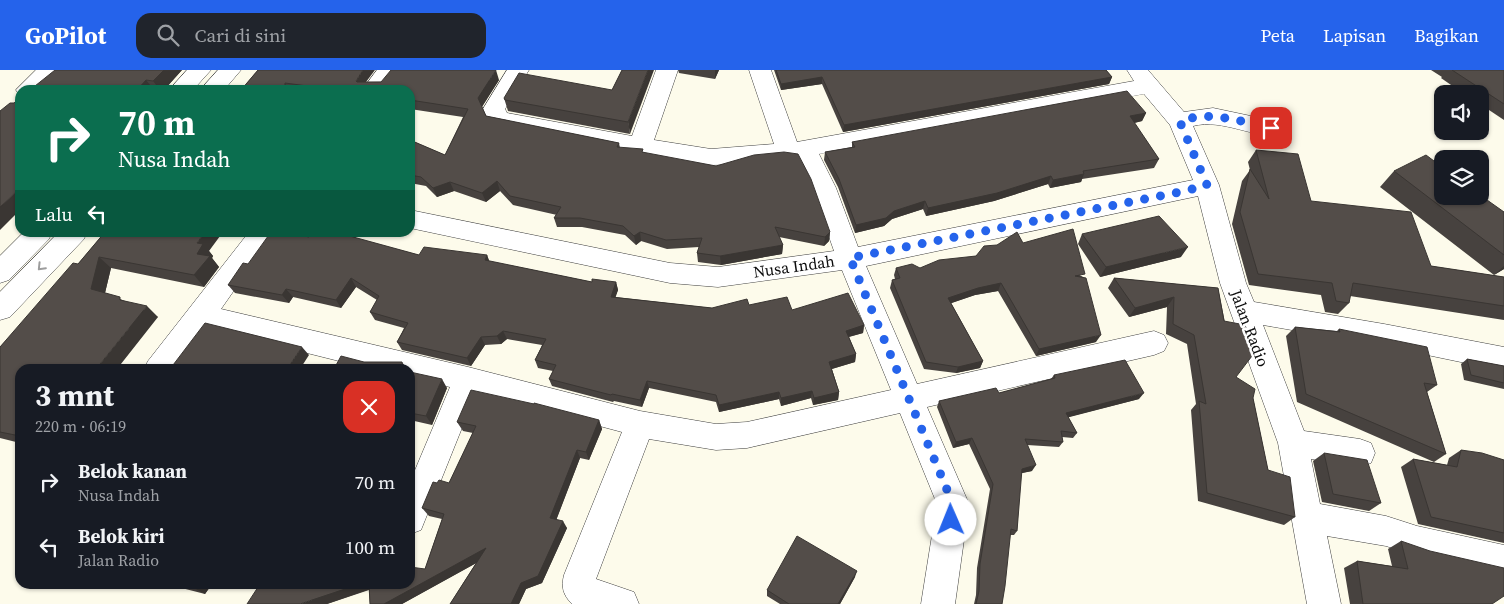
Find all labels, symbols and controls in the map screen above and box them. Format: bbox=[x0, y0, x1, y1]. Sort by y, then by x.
search box bbox=[136, 13, 486, 58]
text: GoPilot bbox=[25, 19, 106, 52]
icon: search bbox=[154, 21, 182, 49]
text: Cari di sini bbox=[194, 22, 286, 48]
text: Peta bbox=[1261, 23, 1295, 48]
text: Lapisan bbox=[1323, 23, 1386, 48]
text: Bagikan bbox=[1414, 23, 1479, 48]
map controls bbox=[1434, 85, 1489, 205]
button: sound bbox=[1434, 85, 1489, 140]
text: 70 m bbox=[118, 99, 195, 147]
icon: right bbox=[35, 105, 100, 170]
pin bbox=[1250, 107, 1292, 149]
icon: arrive bbox=[1257, 114, 1285, 142]
text: Nusa Indah bbox=[118, 144, 231, 174]
button: layers bbox=[1434, 150, 1489, 205]
icon: left bbox=[83, 200, 111, 228]
text: Lalu bbox=[35, 201, 73, 227]
street label: Nusa Indah bbox=[752, 249, 836, 283]
one-way arrow bbox=[37, 262, 46, 271]
street label: Jalan Radio bbox=[1225, 285, 1275, 370]
text: 3 mnt bbox=[35, 375, 114, 416]
button: close bbox=[343, 381, 395, 433]
text: 220 m · 06:19 bbox=[35, 415, 126, 437]
text: Belok kanan bbox=[78, 458, 187, 484]
icon: right bbox=[35, 468, 63, 496]
text: 70 m bbox=[354, 469, 395, 495]
text: Nusa Indah bbox=[78, 484, 160, 506]
position arrow bbox=[924, 493, 976, 545]
text: Belok kiri bbox=[78, 523, 165, 549]
icon: left bbox=[35, 533, 63, 561]
text: 100 m bbox=[345, 534, 395, 560]
text: Jalan Radio bbox=[78, 549, 159, 571]

